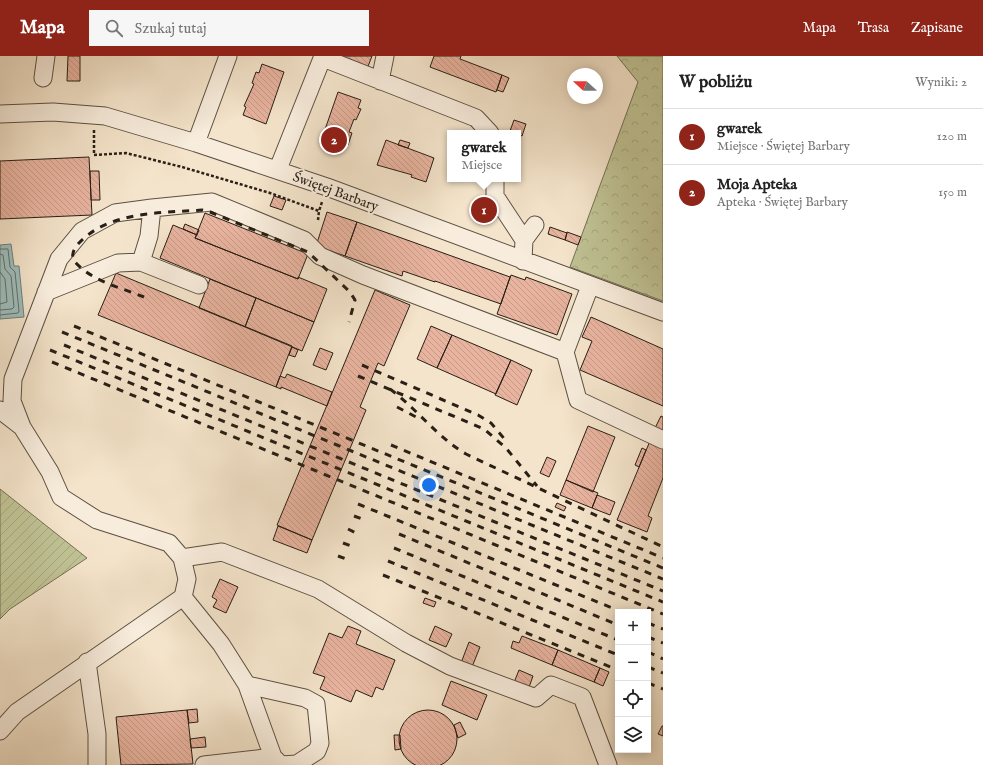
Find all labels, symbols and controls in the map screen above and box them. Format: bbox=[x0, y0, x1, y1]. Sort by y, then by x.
search box bbox=[89, 10, 369, 46]
text: Mapa bbox=[20, 16, 65, 40]
icon: search bbox=[103, 17, 125, 39]
text: Szukaj tutaj bbox=[135, 19, 206, 38]
text: Mapa bbox=[803, 19, 836, 37]
text: Trasa bbox=[858, 19, 889, 37]
text: Zapisane bbox=[911, 19, 963, 37]
north arrow bbox=[567, 68, 603, 104]
text: W pobliżu bbox=[679, 72, 752, 93]
text: Wyniki: 2 bbox=[915, 74, 967, 91]
text: gwarek bbox=[717, 119, 762, 138]
pin: 2 bbox=[321, 125, 347, 155]
text: 1 bbox=[690, 128, 694, 145]
text: 120 m bbox=[937, 128, 967, 145]
popup bbox=[447, 130, 521, 182]
text: gwarek bbox=[461, 138, 507, 157]
text: Miejsce · Świętej Barbary bbox=[717, 138, 850, 155]
text: Miejsce bbox=[461, 157, 502, 174]
street label: Świętej Barbary bbox=[290, 167, 381, 216]
text: Moja Apteka bbox=[717, 175, 797, 194]
text: 2 bbox=[689, 184, 695, 201]
text: 150 m bbox=[938, 184, 967, 201]
text: Apteka · Świętej Barbary bbox=[717, 194, 848, 211]
pin: 1 bbox=[471, 195, 497, 225]
your location bbox=[419, 475, 439, 495]
map controls bbox=[615, 609, 651, 753]
button: + bbox=[615, 609, 651, 645]
button: − bbox=[615, 645, 651, 681]
button: locate bbox=[615, 681, 651, 717]
button: layers bbox=[615, 717, 651, 753]

